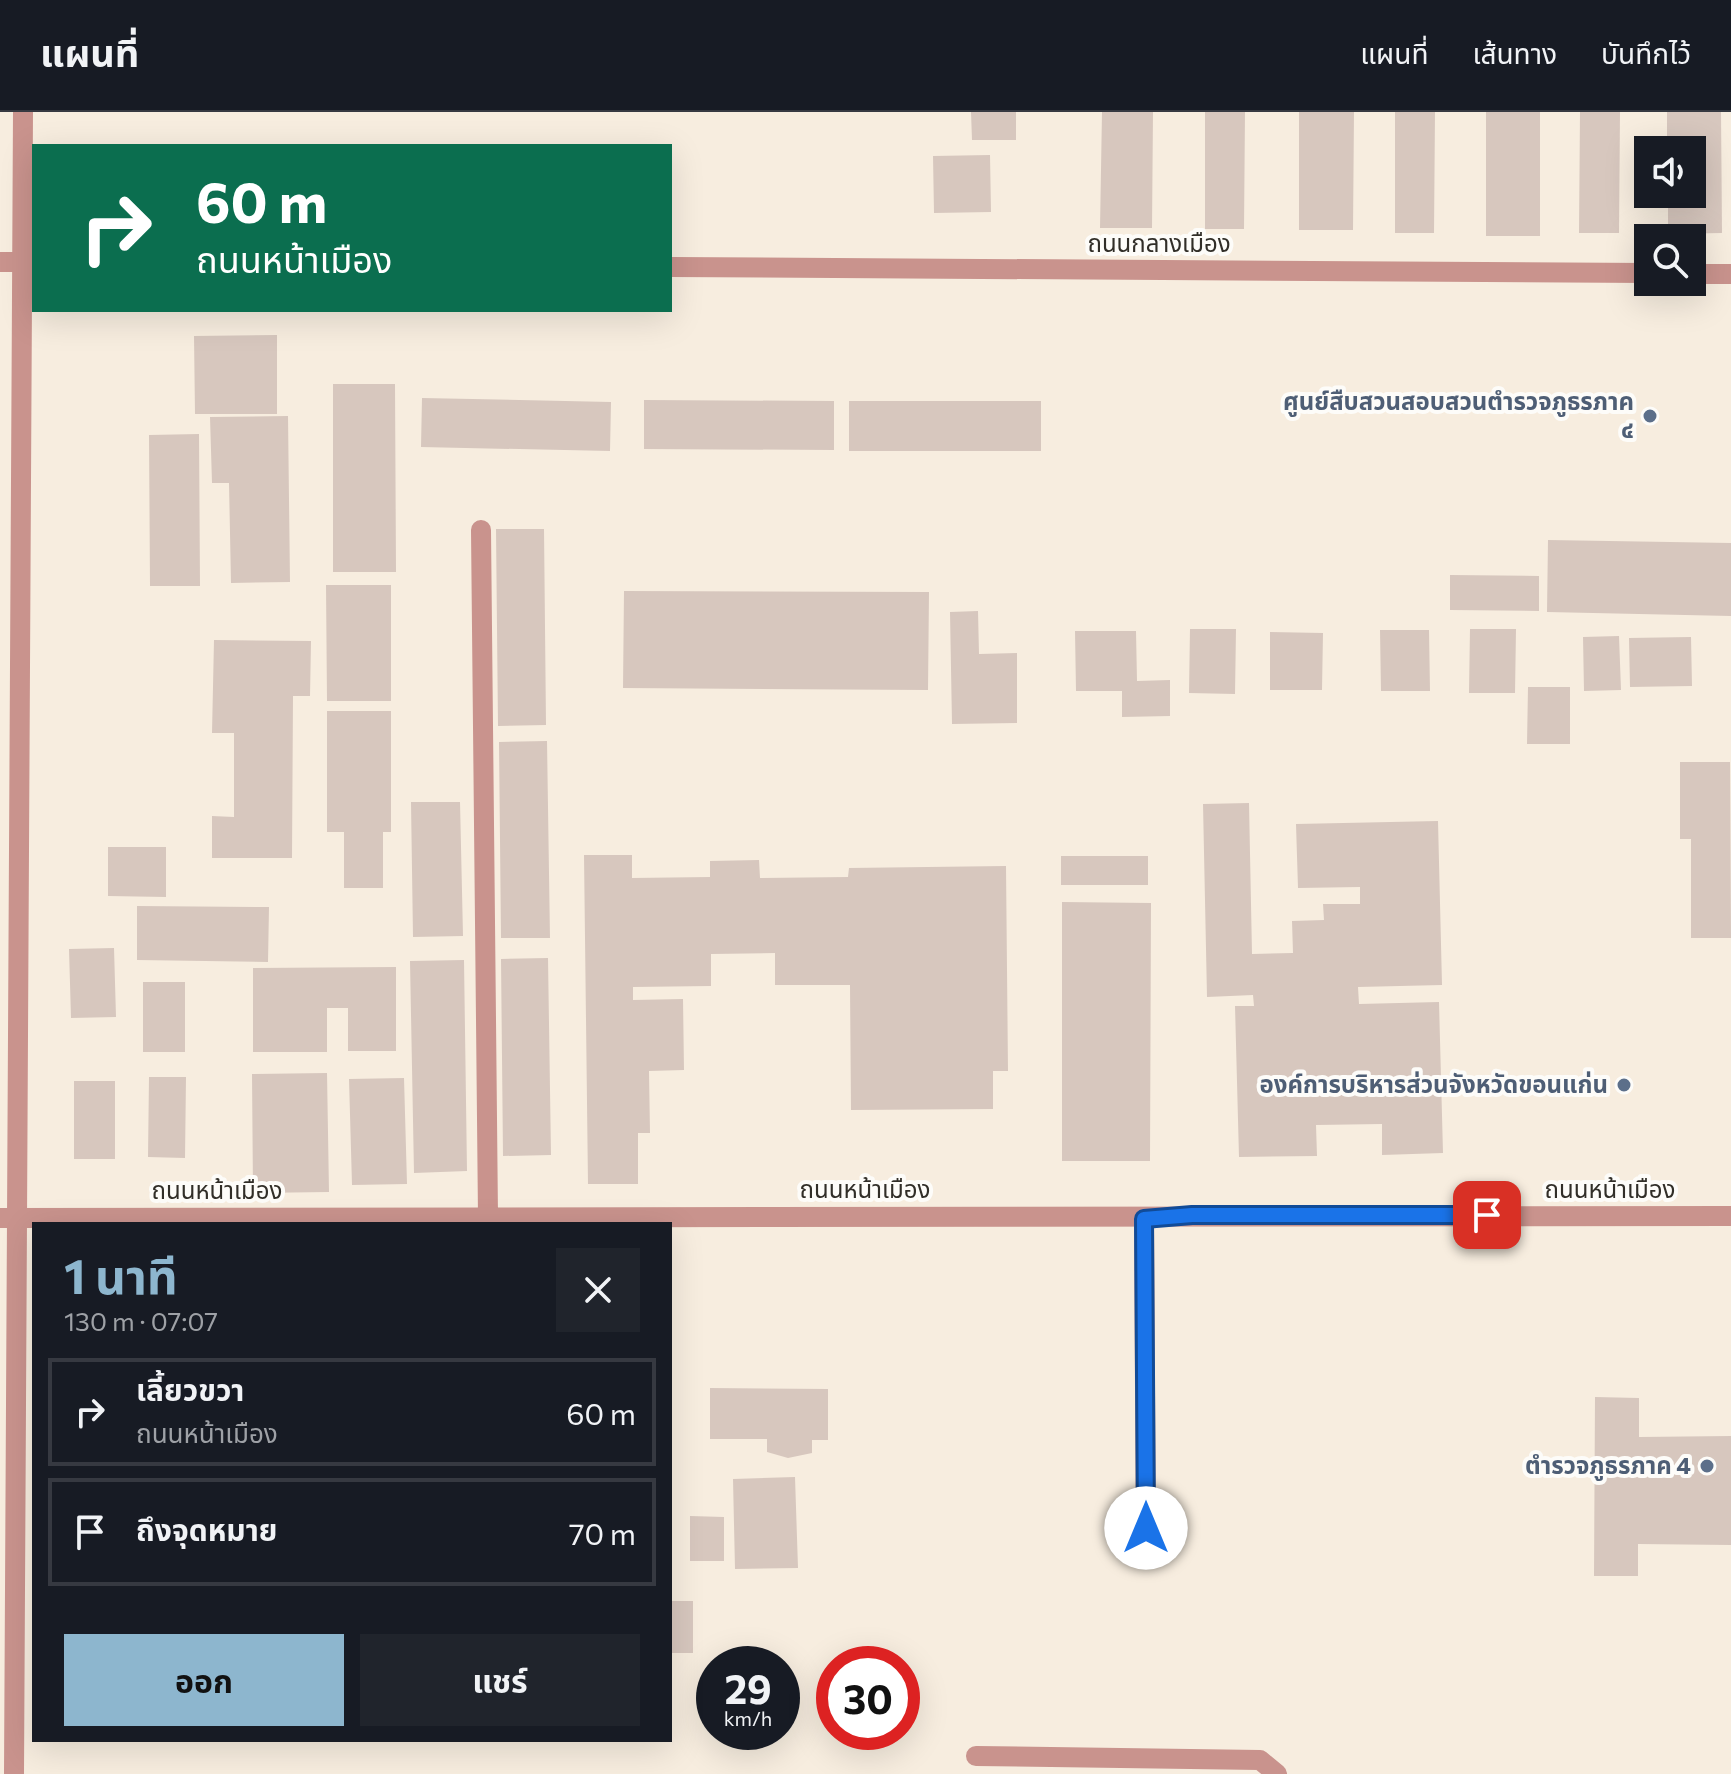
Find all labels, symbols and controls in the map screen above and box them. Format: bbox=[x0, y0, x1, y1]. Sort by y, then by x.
text: แผนที่ bbox=[40, 28, 139, 75]
text: แผนที่ bbox=[1360, 36, 1428, 70]
text: เส้นทาง bbox=[1472, 36, 1557, 70]
text: บันทึกไว้ bbox=[1601, 36, 1691, 70]
map controls bbox=[1634, 136, 1706, 296]
button: sound bbox=[1634, 136, 1706, 208]
text: 60 m bbox=[196, 166, 327, 235]
icon: right bbox=[64, 176, 168, 280]
button: search bbox=[1634, 224, 1706, 296]
street label: ถนนกลางเมือง bbox=[1087, 228, 1231, 257]
text: ถนนหน้าเมือง bbox=[196, 236, 392, 280]
place label: ศูนย์สืบสวนสอบสวนตำรวจภูธรภาค ๔ bbox=[1283, 386, 1634, 443]
marker: ศูนย์สืบสวนสอบสวนตำรวจภูธรภาค ๔ bbox=[1641, 407, 1659, 425]
place label: องค์การบริหารส่วนจังหวัดขอนแก่น bbox=[1260, 1069, 1608, 1098]
marker: องค์การบริหารส่วนจังหวัดขอนแก่น bbox=[1615, 1076, 1633, 1094]
street label: ถนนหน้าเมือง bbox=[800, 1174, 930, 1203]
street label: ถนนหน้าเมือง bbox=[1545, 1174, 1675, 1203]
street label: ถนนหน้าเมือง bbox=[152, 1175, 282, 1204]
pin bbox=[1453, 1181, 1521, 1249]
icon: arrive bbox=[1465, 1193, 1509, 1237]
text: 1 นาที bbox=[64, 1245, 178, 1304]
button: close bbox=[556, 1248, 640, 1332]
text: 130 m · 07:07 bbox=[64, 1305, 218, 1336]
text: เลี้ยวขวา bbox=[136, 1370, 244, 1407]
icon: right bbox=[68, 1390, 112, 1434]
text: 60 m bbox=[566, 1394, 636, 1431]
text: ถนนหน้าเมือง bbox=[136, 1417, 278, 1448]
place label: ตำรวจภูธรภาค 4 bbox=[1525, 1450, 1691, 1481]
marker: ตำรวจภูธรภาค 4 bbox=[1698, 1457, 1716, 1475]
position arrow bbox=[1104, 1486, 1188, 1570]
icon: arrive bbox=[68, 1510, 112, 1554]
text: ถึงจุดหมาย bbox=[136, 1510, 277, 1547]
text: 70 m bbox=[569, 1514, 636, 1551]
button: ออก bbox=[64, 1634, 344, 1726]
button: แชร์ bbox=[360, 1634, 640, 1726]
speed limit sign: 30 bbox=[816, 1646, 920, 1750]
text: 29 bbox=[724, 1663, 772, 1712]
text: km/h bbox=[724, 1706, 772, 1730]

